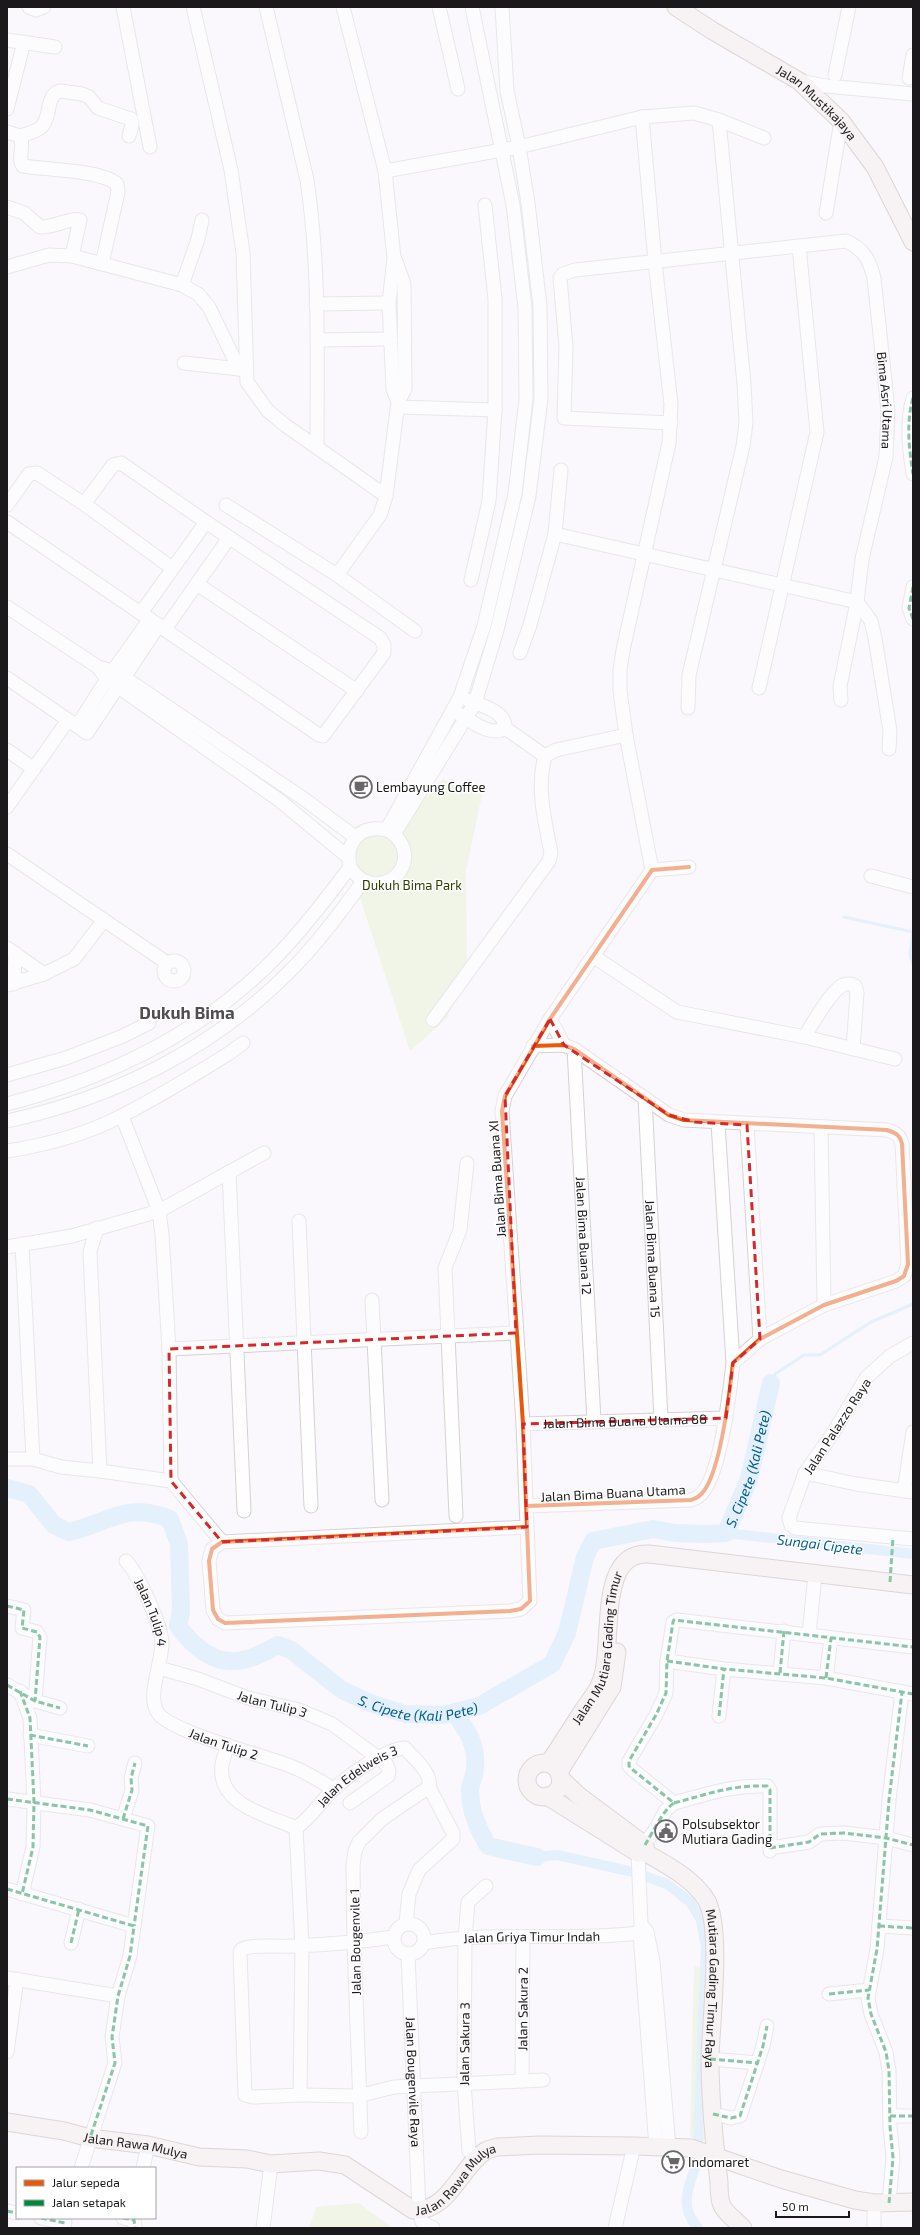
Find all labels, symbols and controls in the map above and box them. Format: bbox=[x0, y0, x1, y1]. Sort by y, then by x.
street label: Jalan Mustikajaya bbox=[773, 62, 860, 143]
street label: Bima Asri Utama bbox=[874, 351, 896, 449]
cafe icon: Lembayung Coffee bbox=[348, 774, 374, 800]
place label: Lembayung Coffee bbox=[376, 779, 485, 795]
park label: Dukuh Bima Park bbox=[362, 877, 462, 893]
district label: Dukuh Bima bbox=[139, 1002, 235, 1022]
street label: Jalan Bima Buana XI bbox=[485, 1120, 509, 1238]
street label: Jalan Bima Buana 12 bbox=[573, 1176, 595, 1295]
street label: Jalan Bima Buana 15 bbox=[642, 1199, 664, 1318]
street label: Jalan Palazzo Raya bbox=[800, 1375, 874, 1477]
water label: S. Cipete (Kali Pete) bbox=[721, 1409, 773, 1529]
street label: Jalan Bima Buana Utama 88 bbox=[543, 1411, 707, 1431]
street label: Jalan Bima Buana Utama bbox=[540, 1481, 686, 1505]
water label: Sungai Cipete bbox=[776, 1530, 864, 1558]
street label: Jalan Mutiara Gading Timur bbox=[568, 1568, 626, 1727]
street label: Jalan Tulip 4 bbox=[131, 1575, 170, 1647]
street label: Jalan Tulip 3 bbox=[235, 1687, 310, 1721]
water label: S. Cipete (Kali Pete) bbox=[356, 1690, 479, 1724]
street label: Jalan Tulip 2 bbox=[187, 1725, 260, 1763]
street label: Jalan Edelweis 3 bbox=[313, 1742, 400, 1810]
place label: Polsubsektor Mutiara Gading bbox=[682, 1816, 772, 1847]
public building icon: Polsubsektor Mutiara Gading bbox=[653, 1818, 679, 1844]
street label: Jalan Bougenvile 1 bbox=[346, 1889, 364, 1995]
street label: Mutiara Gading Timur Raya bbox=[702, 1907, 723, 2068]
street label: Jalan Griya Timur Indah bbox=[463, 1928, 600, 1946]
street label: Jalan Sakura 2 bbox=[514, 1967, 531, 2051]
street label: Jalan Sakura 3 bbox=[456, 2002, 473, 2087]
street label: Jalan Bougenvile Raya bbox=[403, 2016, 424, 2148]
street label: Jalan Rawa Mulya bbox=[82, 2129, 189, 2162]
street label: Jalan Rawa Mulya bbox=[415, 2140, 498, 2218]
supermarket icon: Indomaret bbox=[660, 2149, 686, 2175]
place label: Indomaret bbox=[688, 2154, 749, 2170]
legend bbox=[16, 2167, 156, 2219]
text: Jalur sepeda bbox=[52, 2175, 120, 2189]
scale bar bbox=[776, 2193, 849, 2219]
text: Jalan setapak bbox=[52, 2195, 126, 2209]
text: 50 m bbox=[782, 2199, 809, 2213]

